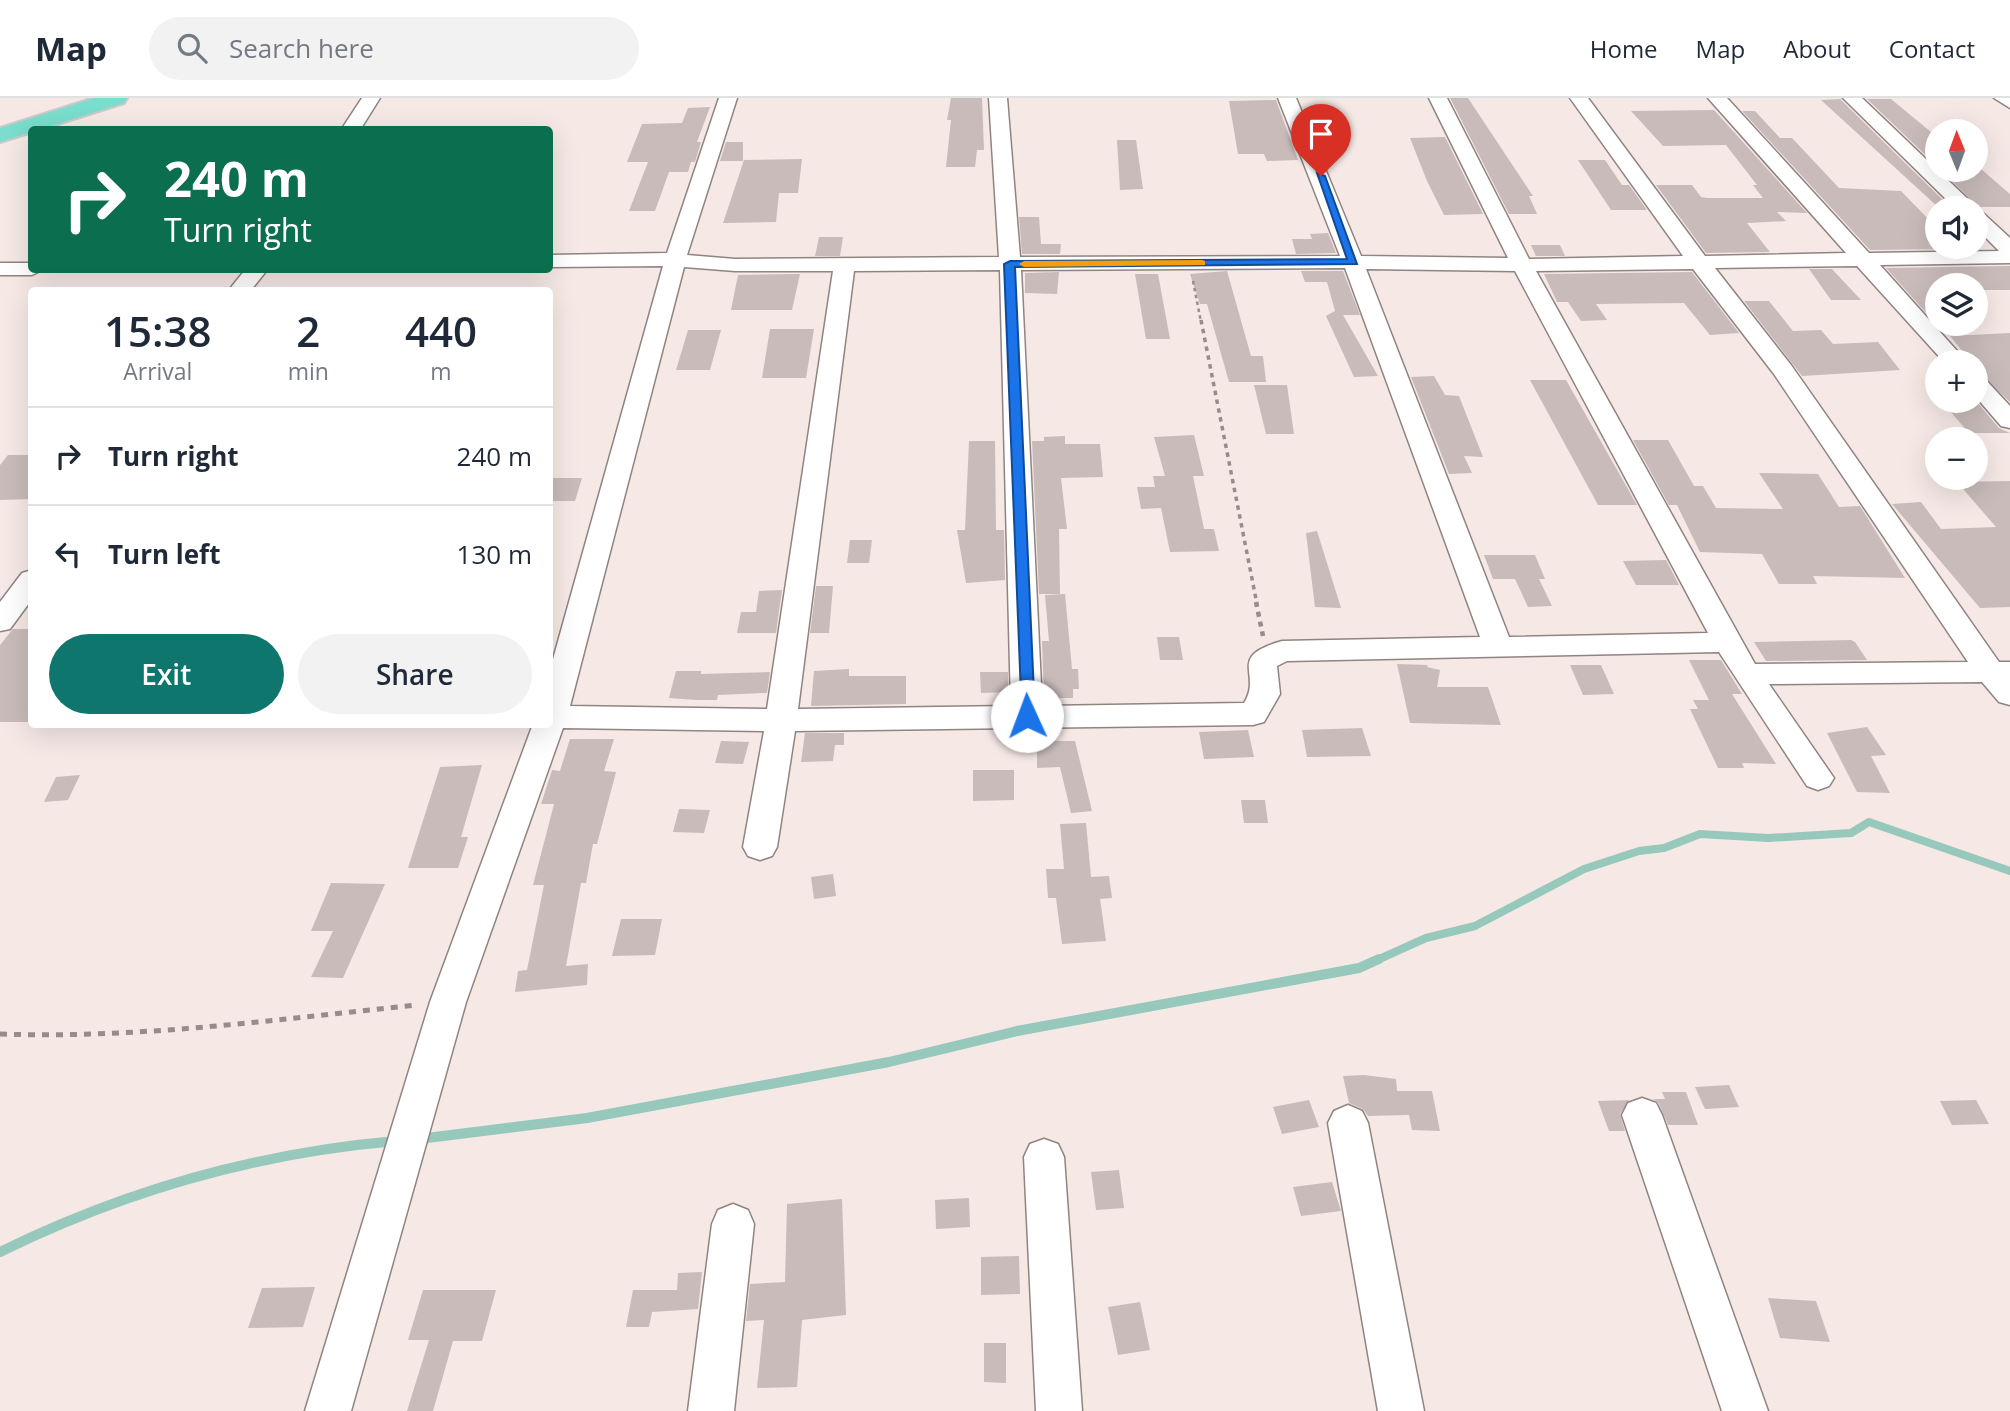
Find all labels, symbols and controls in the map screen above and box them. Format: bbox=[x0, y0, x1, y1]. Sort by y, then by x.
search box bbox=[149, 17, 639, 80]
text: Map bbox=[35, 26, 107, 71]
icon: search bbox=[173, 29, 211, 67]
text: Search here bbox=[229, 30, 374, 66]
text: Home bbox=[1590, 32, 1658, 65]
text: Map bbox=[1696, 32, 1745, 65]
text: About bbox=[1783, 32, 1851, 65]
text: Contact bbox=[1889, 32, 1975, 65]
pin bbox=[1291, 104, 1351, 176]
icon: arrive bbox=[1302, 115, 1340, 153]
north arrow bbox=[1925, 119, 1988, 182]
map controls bbox=[1925, 119, 1988, 490]
text: 240 m bbox=[164, 145, 309, 211]
icon: right bbox=[49, 154, 140, 245]
button: sound bbox=[1925, 196, 1988, 259]
text: Turn right bbox=[164, 208, 312, 251]
button: layers bbox=[1925, 273, 1988, 336]
text: 15:38 bbox=[104, 302, 212, 359]
text: 2 bbox=[296, 302, 320, 359]
text: 440 bbox=[405, 302, 477, 359]
button: + bbox=[1925, 350, 1988, 413]
text: Arrival bbox=[123, 355, 192, 387]
text: min bbox=[288, 355, 329, 387]
text: m bbox=[430, 355, 452, 387]
button: − bbox=[1925, 427, 1988, 490]
icon: right bbox=[49, 437, 87, 475]
text: Turn right bbox=[108, 438, 239, 474]
text: 240 m bbox=[457, 438, 532, 474]
icon: left bbox=[49, 535, 87, 573]
text: Turn left bbox=[108, 536, 220, 572]
text: 130 m bbox=[457, 536, 532, 572]
button: Exit bbox=[49, 634, 284, 714]
button: Share bbox=[298, 634, 532, 714]
position arrow bbox=[990, 679, 1064, 753]

